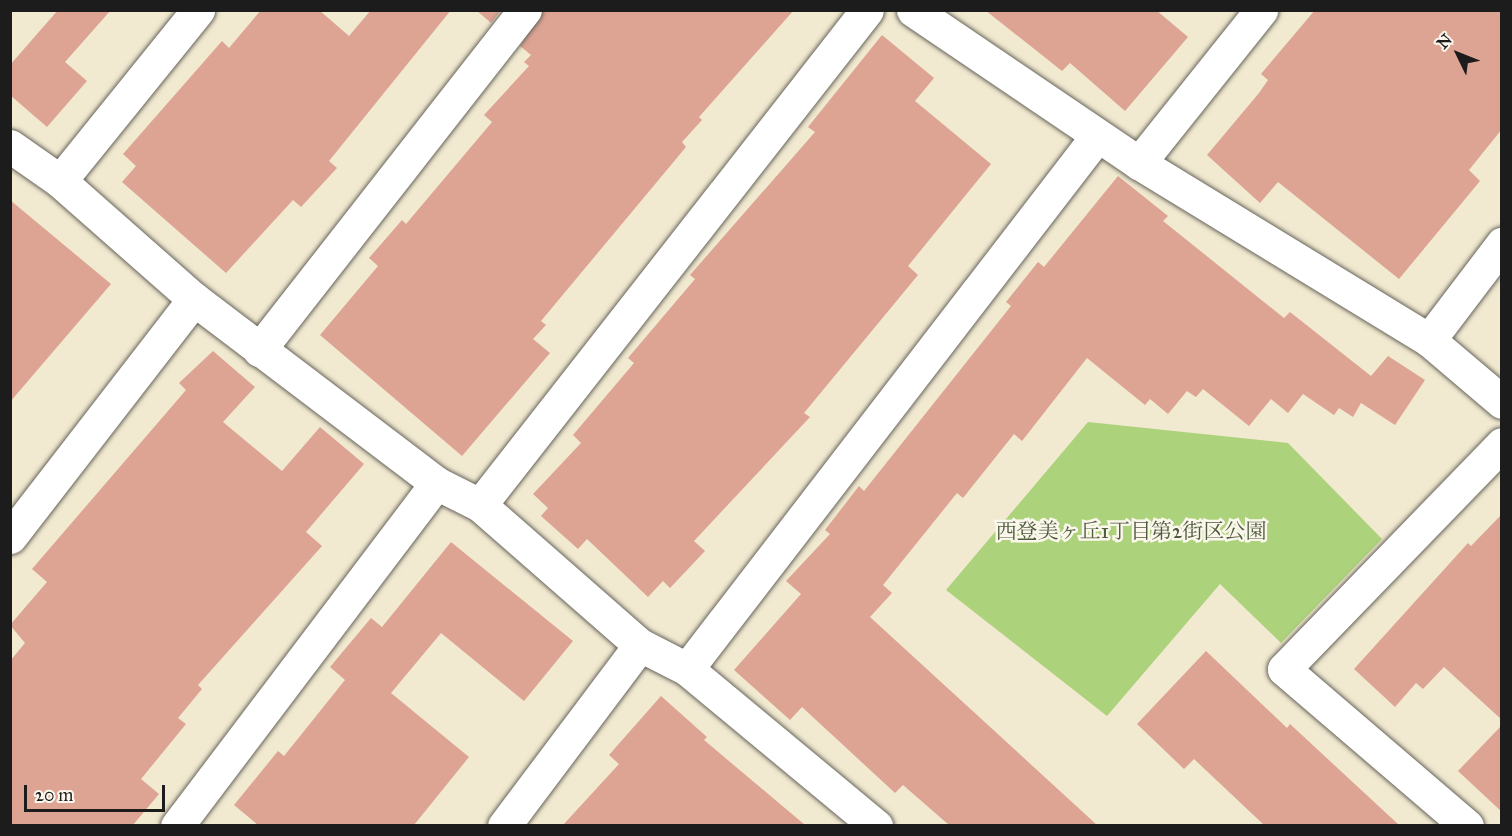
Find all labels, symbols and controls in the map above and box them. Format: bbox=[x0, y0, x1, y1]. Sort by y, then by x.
north arrow bbox=[1428, 24, 1488, 84]
text: N bbox=[1433, 30, 1456, 53]
park label: 西登美ヶ丘1丁目第2街区公園 bbox=[996, 518, 1266, 544]
scale bar bbox=[27, 773, 168, 811]
text: 20 m bbox=[35, 784, 73, 806]

